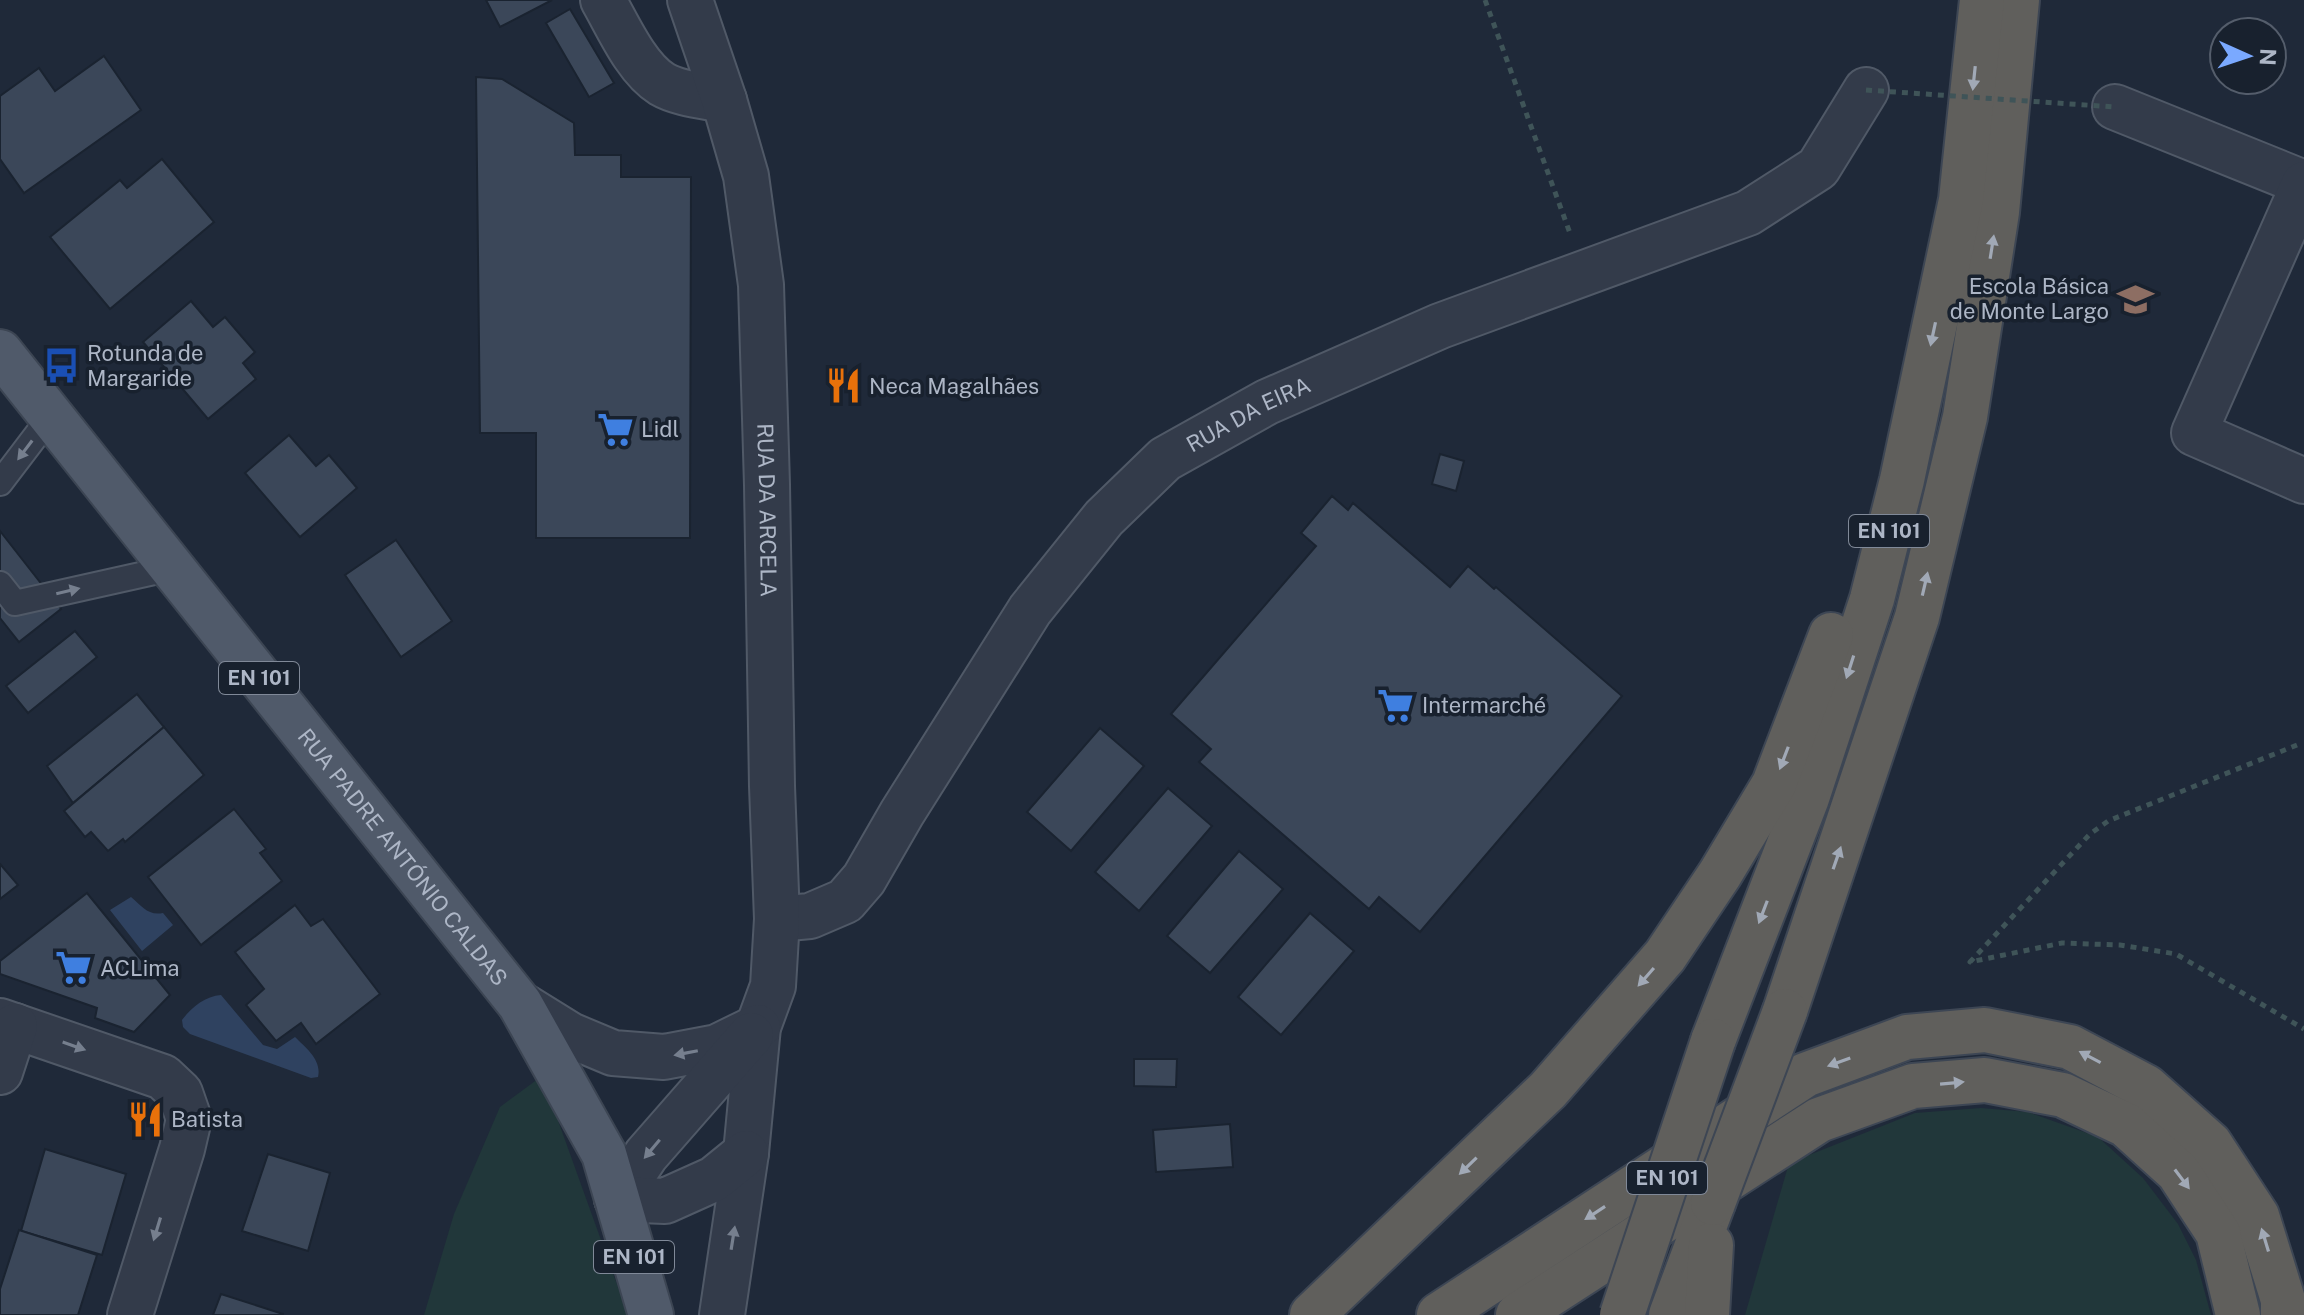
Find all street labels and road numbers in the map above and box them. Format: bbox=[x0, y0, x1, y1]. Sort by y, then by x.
street label: RUA DA EIRA bbox=[1182, 372, 1314, 457]
street label: RUA DA ARCELA bbox=[752, 423, 782, 597]
road number: EN 101 bbox=[1849, 515, 1929, 547]
road number: EN 101 bbox=[219, 662, 299, 694]
street label: RUA PADRE ANTÓNIO CALDAS bbox=[293, 723, 513, 991]
road number: EN 101 bbox=[1627, 1162, 1707, 1194]
road number: EN 101 bbox=[594, 1241, 674, 1273]

